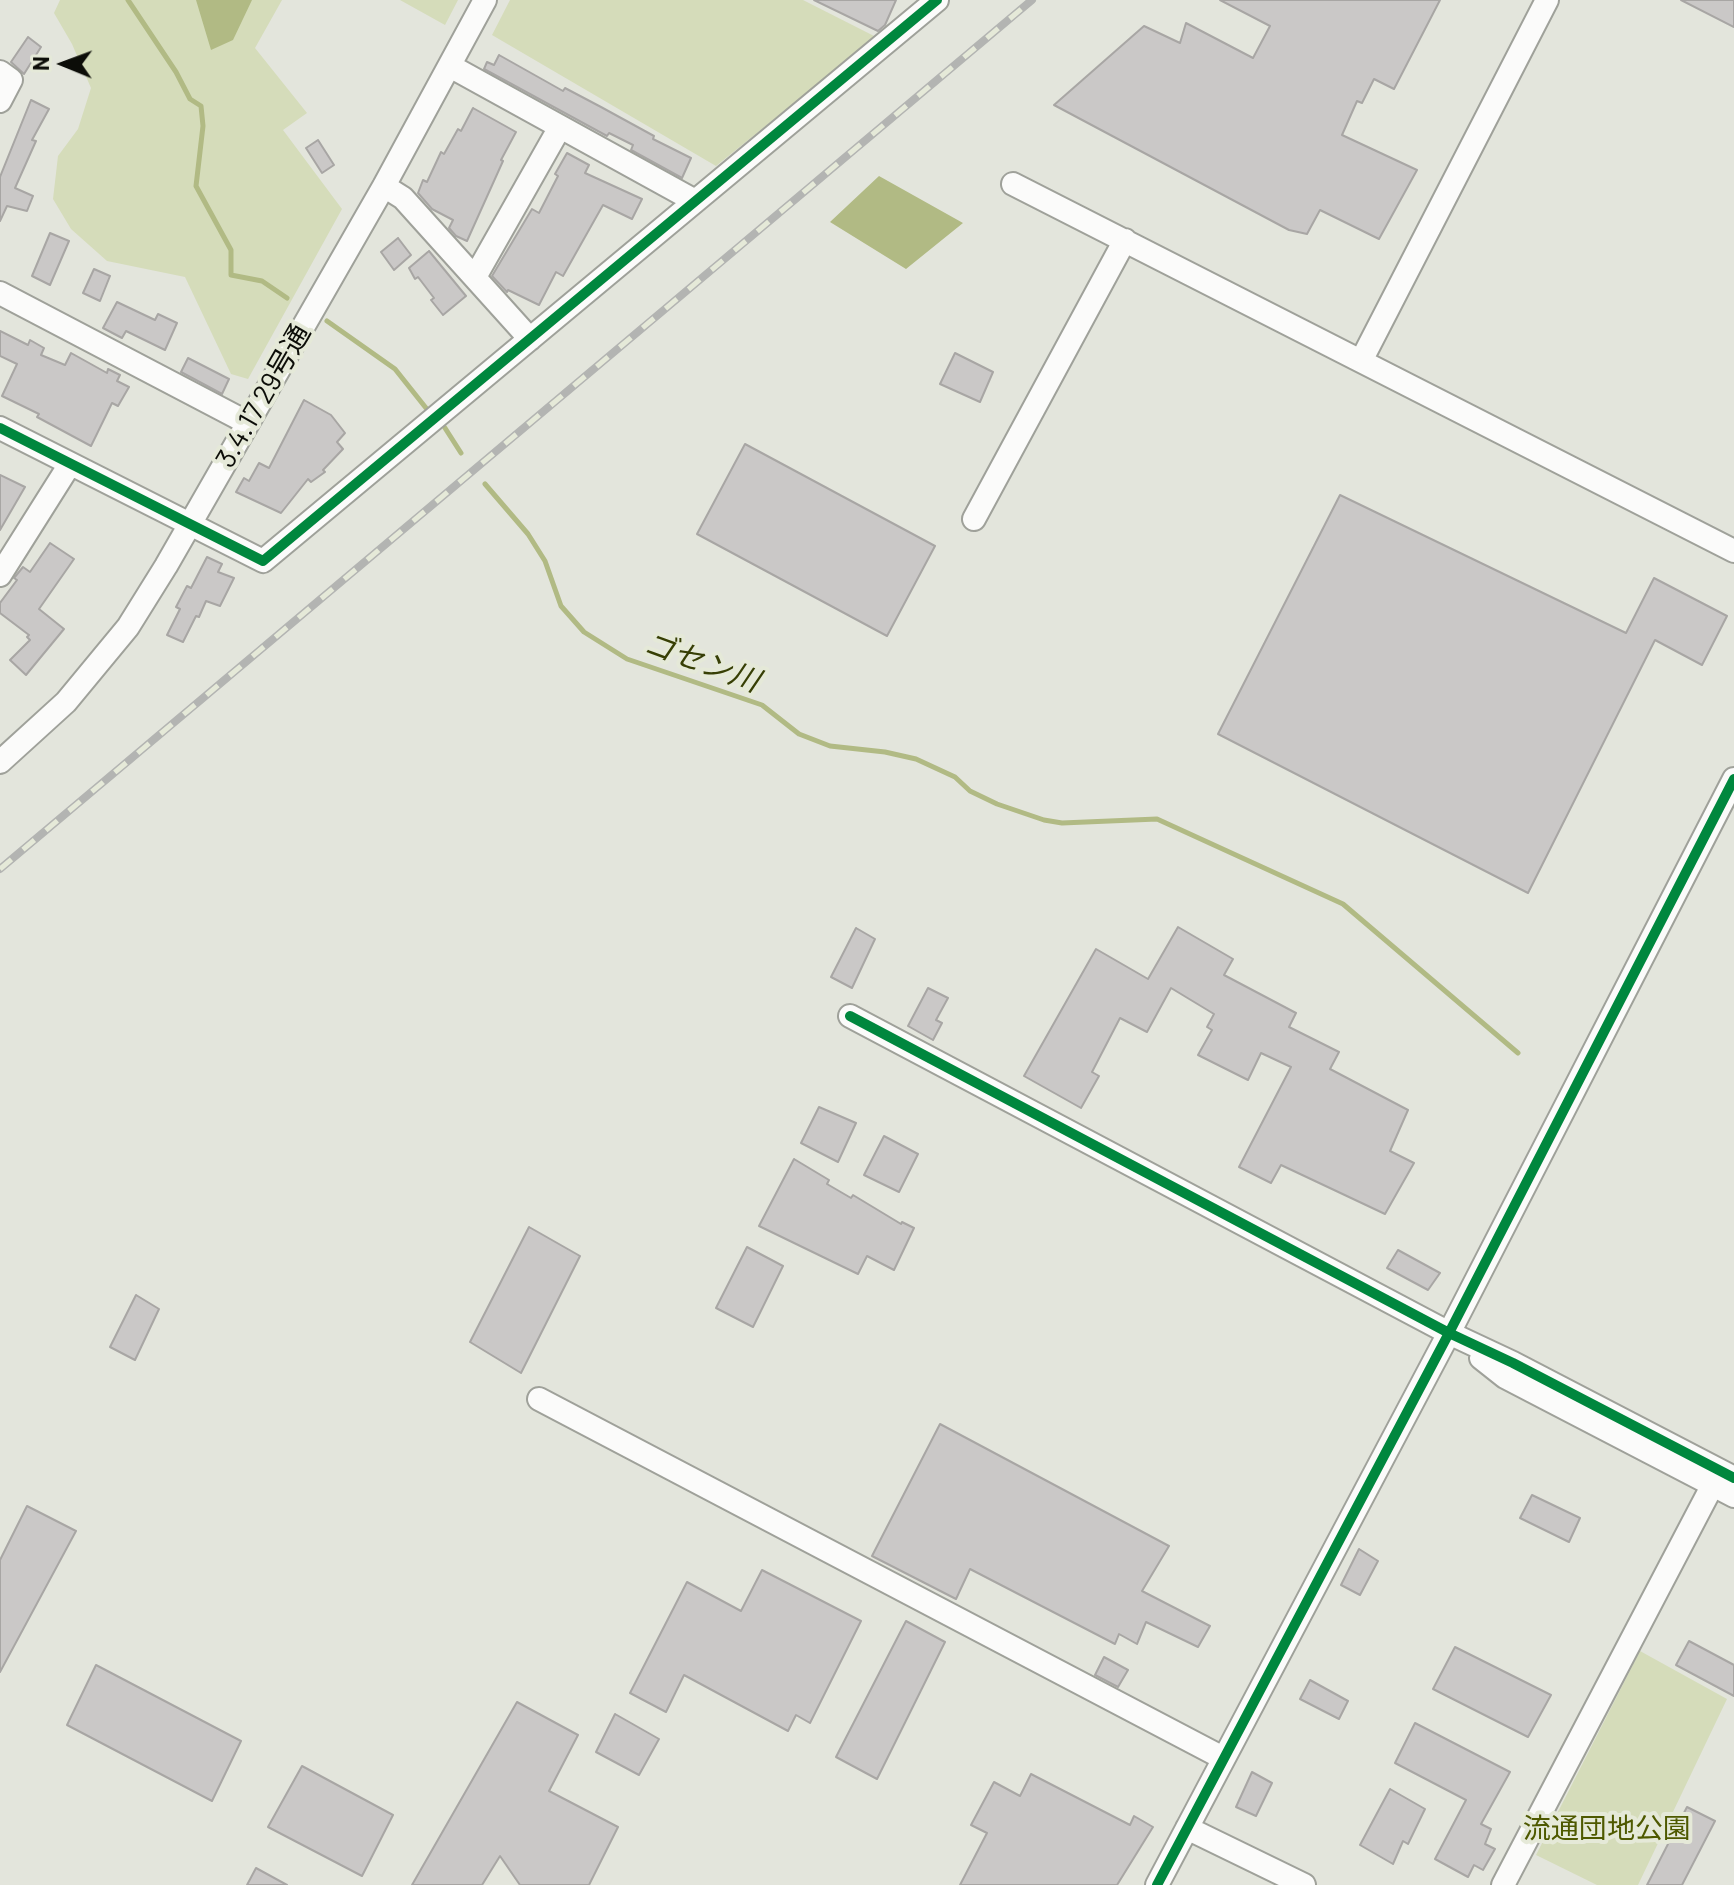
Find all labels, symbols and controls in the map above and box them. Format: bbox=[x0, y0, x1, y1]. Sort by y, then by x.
north arrow bbox=[24, 24, 104, 104]
text: N bbox=[27, 56, 53, 71]
street label: 3.4.17 29号通 bbox=[209, 318, 317, 474]
water label: ゴセン川 bbox=[639, 625, 765, 699]
park label: 流通団地公園 bbox=[1523, 1812, 1691, 1846]

